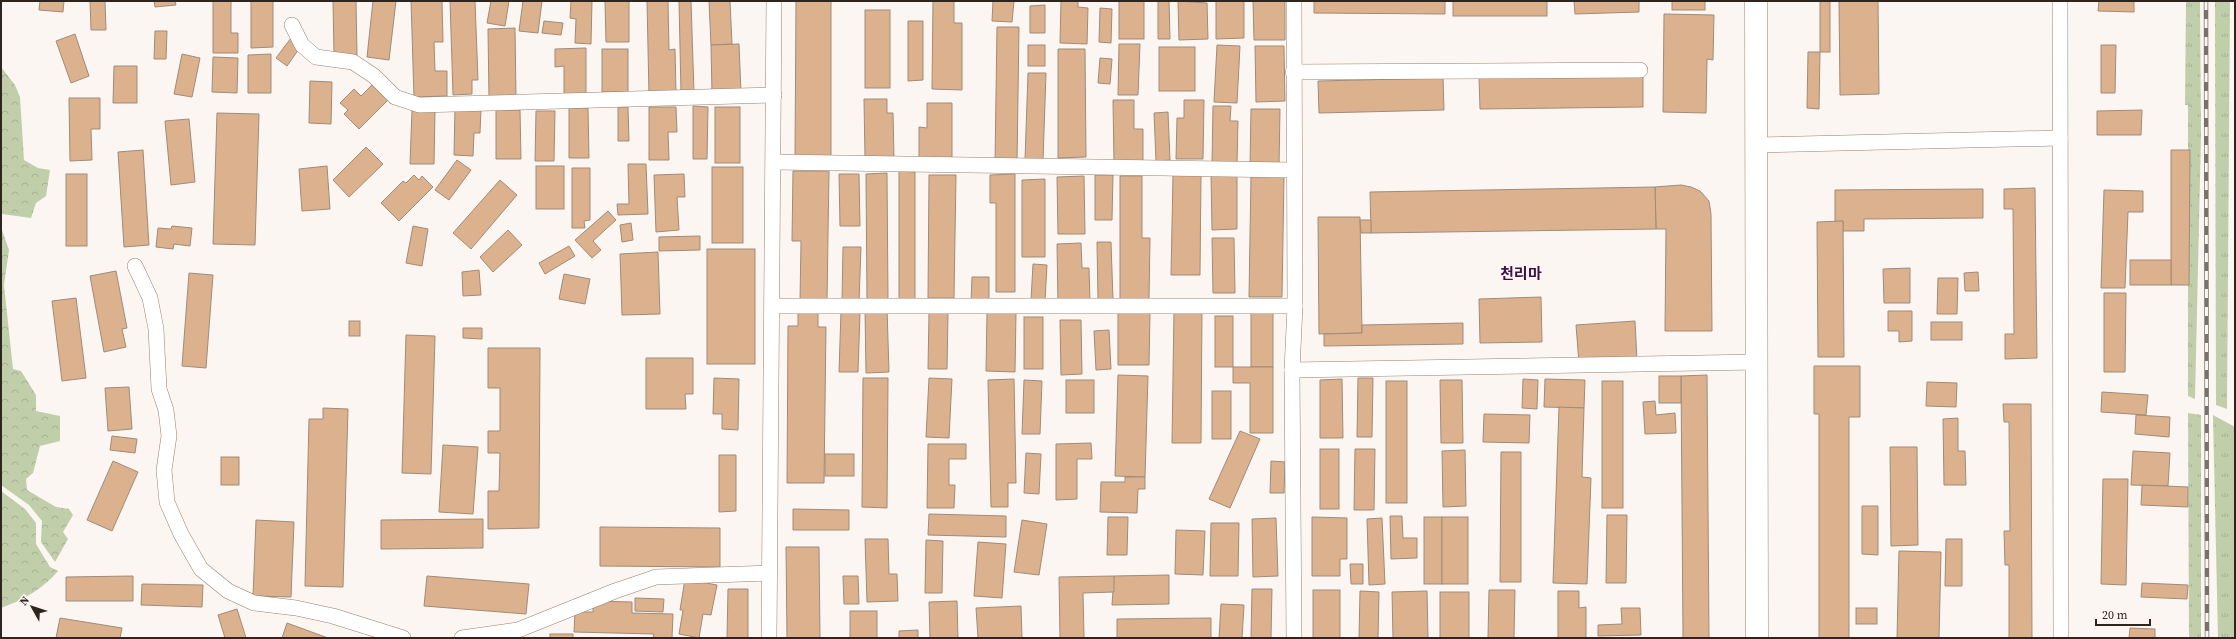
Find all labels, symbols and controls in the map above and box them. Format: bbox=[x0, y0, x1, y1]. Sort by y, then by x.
district label: 천리마 bbox=[1500, 263, 1542, 284]
north arrow bbox=[12, 587, 52, 627]
text: N bbox=[16, 593, 33, 609]
scale bar bbox=[2096, 601, 2150, 627]
text: 20 m bbox=[2102, 607, 2128, 623]

